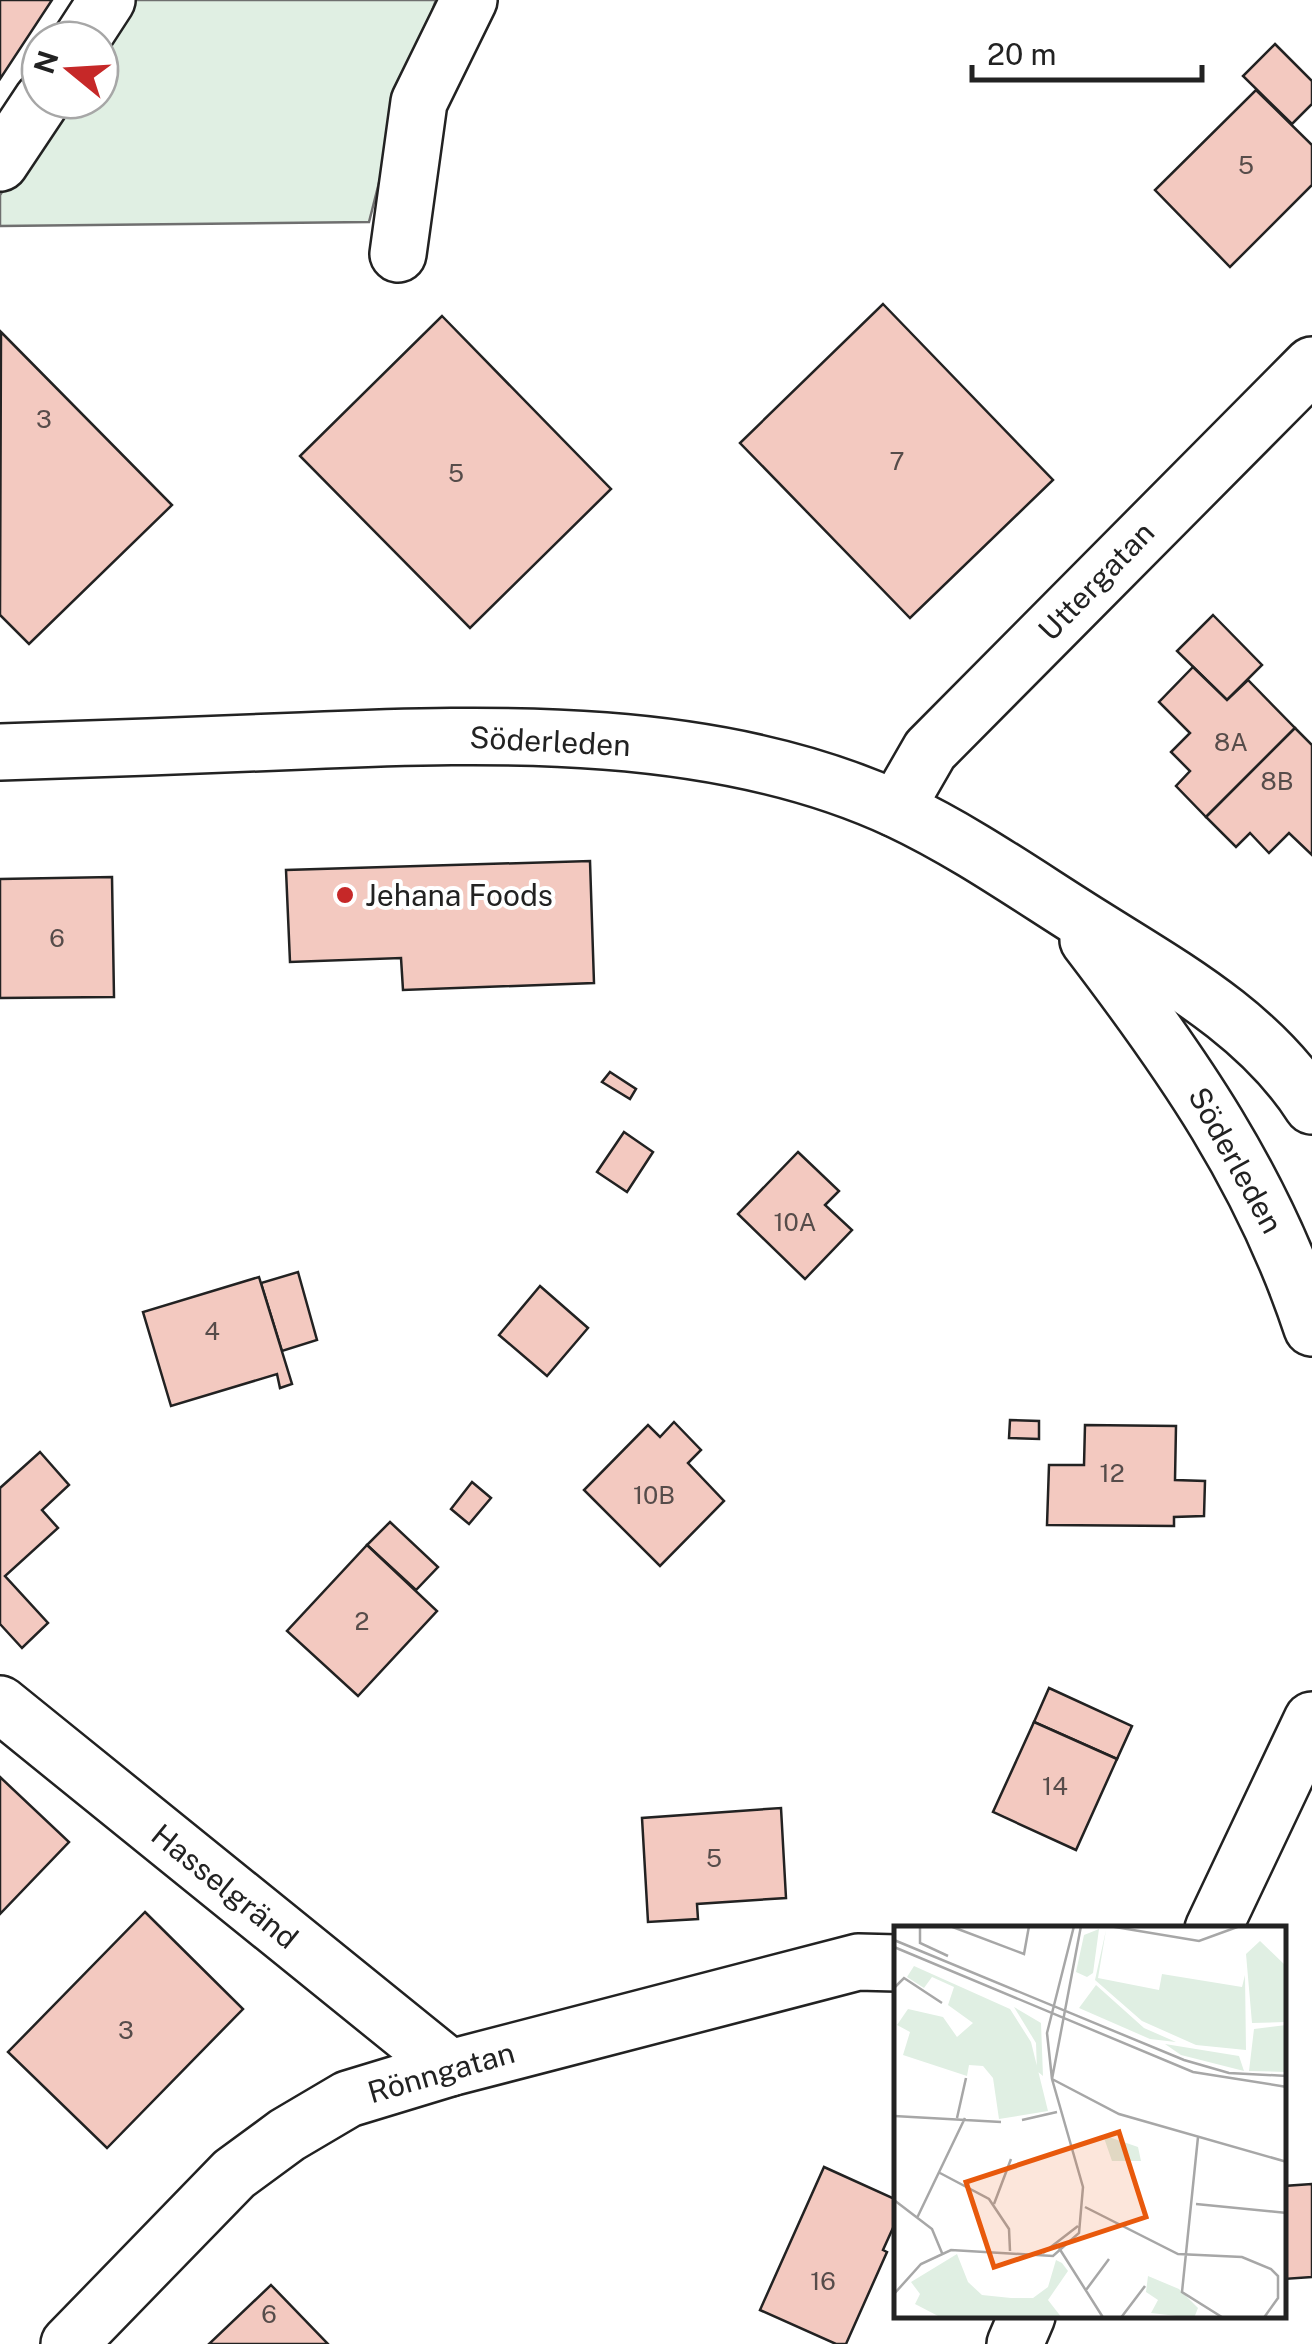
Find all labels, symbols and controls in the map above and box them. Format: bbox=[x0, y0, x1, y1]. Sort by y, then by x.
north arrow bbox=[20, 20, 120, 120]
scale bar bbox=[972, 20, 1202, 82]
text: 20 m bbox=[987, 36, 1056, 72]
text: N bbox=[27, 47, 65, 78]
house number: 5 bbox=[1238, 150, 1254, 180]
house number: 3 bbox=[36, 404, 52, 434]
house number: 7 bbox=[889, 446, 905, 476]
house number: 5 bbox=[448, 458, 464, 488]
street label: Uttergatan bbox=[1031, 514, 1161, 648]
street label: Söderleden bbox=[469, 719, 631, 763]
house number: 8A bbox=[1214, 727, 1248, 757]
house number: 8B bbox=[1261, 766, 1293, 796]
place label: Jehana Foods bbox=[365, 877, 553, 913]
marker: Jehana Foods bbox=[334, 884, 356, 906]
house number: 6 bbox=[49, 923, 65, 953]
street label: Söderleden bbox=[1181, 1081, 1291, 1239]
house number: 10A bbox=[773, 1207, 817, 1237]
house number: 4 bbox=[204, 1316, 220, 1346]
house number: 12 bbox=[1099, 1458, 1125, 1488]
house number: 10B bbox=[633, 1480, 675, 1510]
house number: 2 bbox=[355, 1606, 369, 1636]
house number: 14 bbox=[1042, 1771, 1068, 1801]
street label: Hasselgränd bbox=[145, 1816, 305, 1956]
house number: 5 bbox=[706, 1843, 722, 1873]
inset map bbox=[894, 1926, 1287, 2319]
house number: 3 bbox=[118, 2015, 134, 2045]
street label: Rönngatan bbox=[363, 2034, 519, 2110]
house number: 16 bbox=[810, 2266, 836, 2296]
house number: 6 bbox=[261, 2299, 277, 2329]

